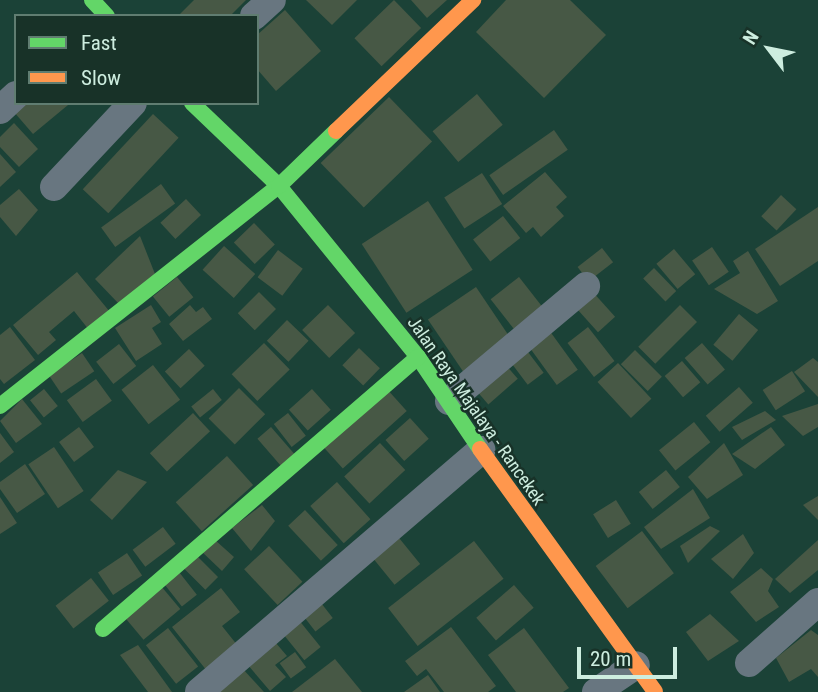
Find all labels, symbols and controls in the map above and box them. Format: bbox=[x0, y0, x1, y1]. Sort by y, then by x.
legend bbox=[14, 14, 259, 105]
north arrow bbox=[734, 14, 804, 84]
text: N bbox=[738, 27, 764, 49]
text: Fast bbox=[81, 31, 117, 55]
text: Slow bbox=[81, 66, 121, 90]
street label: Jalan Raya Majalaya - Rancekek bbox=[403, 312, 549, 510]
scale bar bbox=[580, 632, 680, 676]
text: 20 m bbox=[590, 647, 631, 671]

